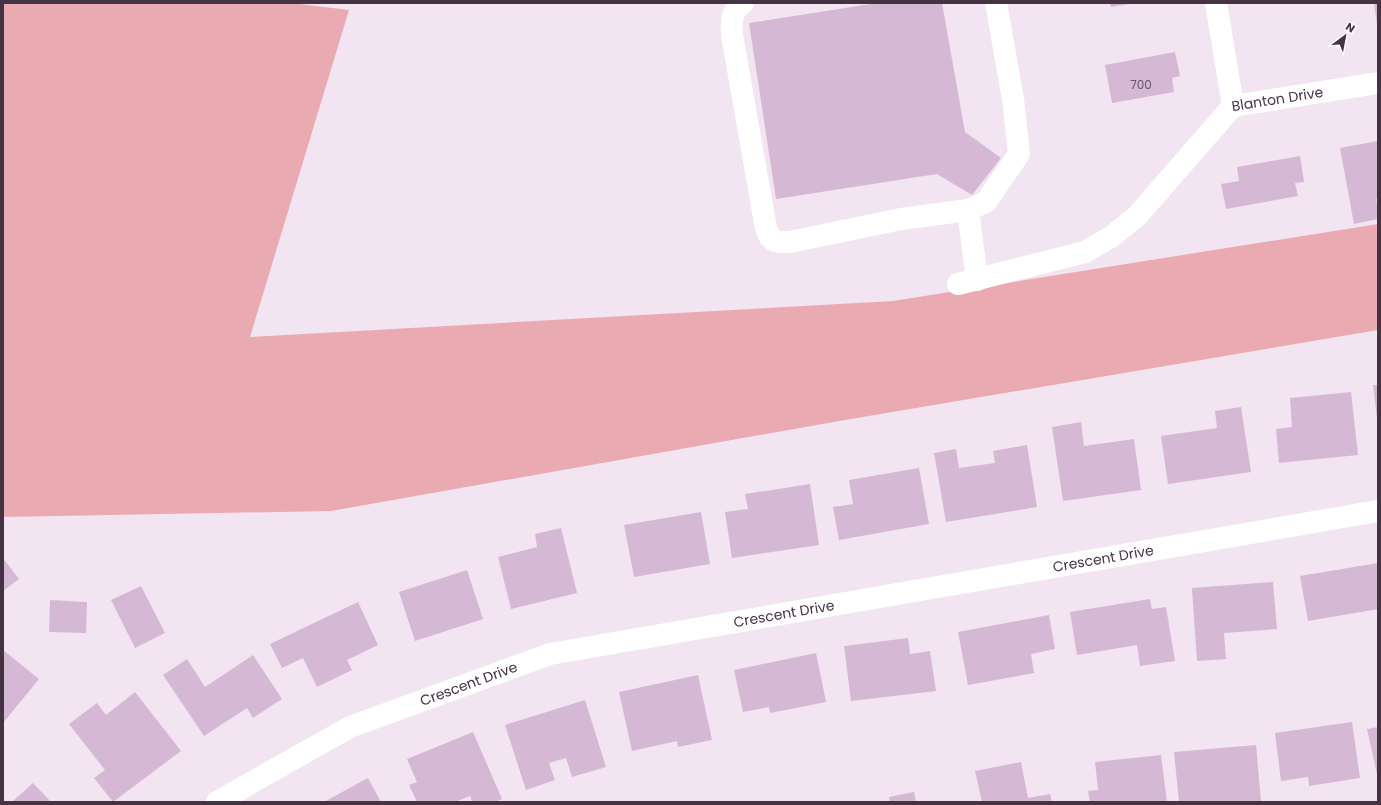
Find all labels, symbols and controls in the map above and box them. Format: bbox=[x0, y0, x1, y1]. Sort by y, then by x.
north arrow bbox=[1325, 16, 1365, 56]
text: N bbox=[1343, 19, 1358, 36]
house number: 700 bbox=[1130, 76, 1152, 93]
street label: Blanton Drive bbox=[1230, 82, 1325, 116]
street label: Crescent Drive bbox=[1051, 540, 1156, 577]
street label: Crescent Drive bbox=[732, 595, 836, 632]
street label: Crescent Drive bbox=[417, 657, 520, 711]

